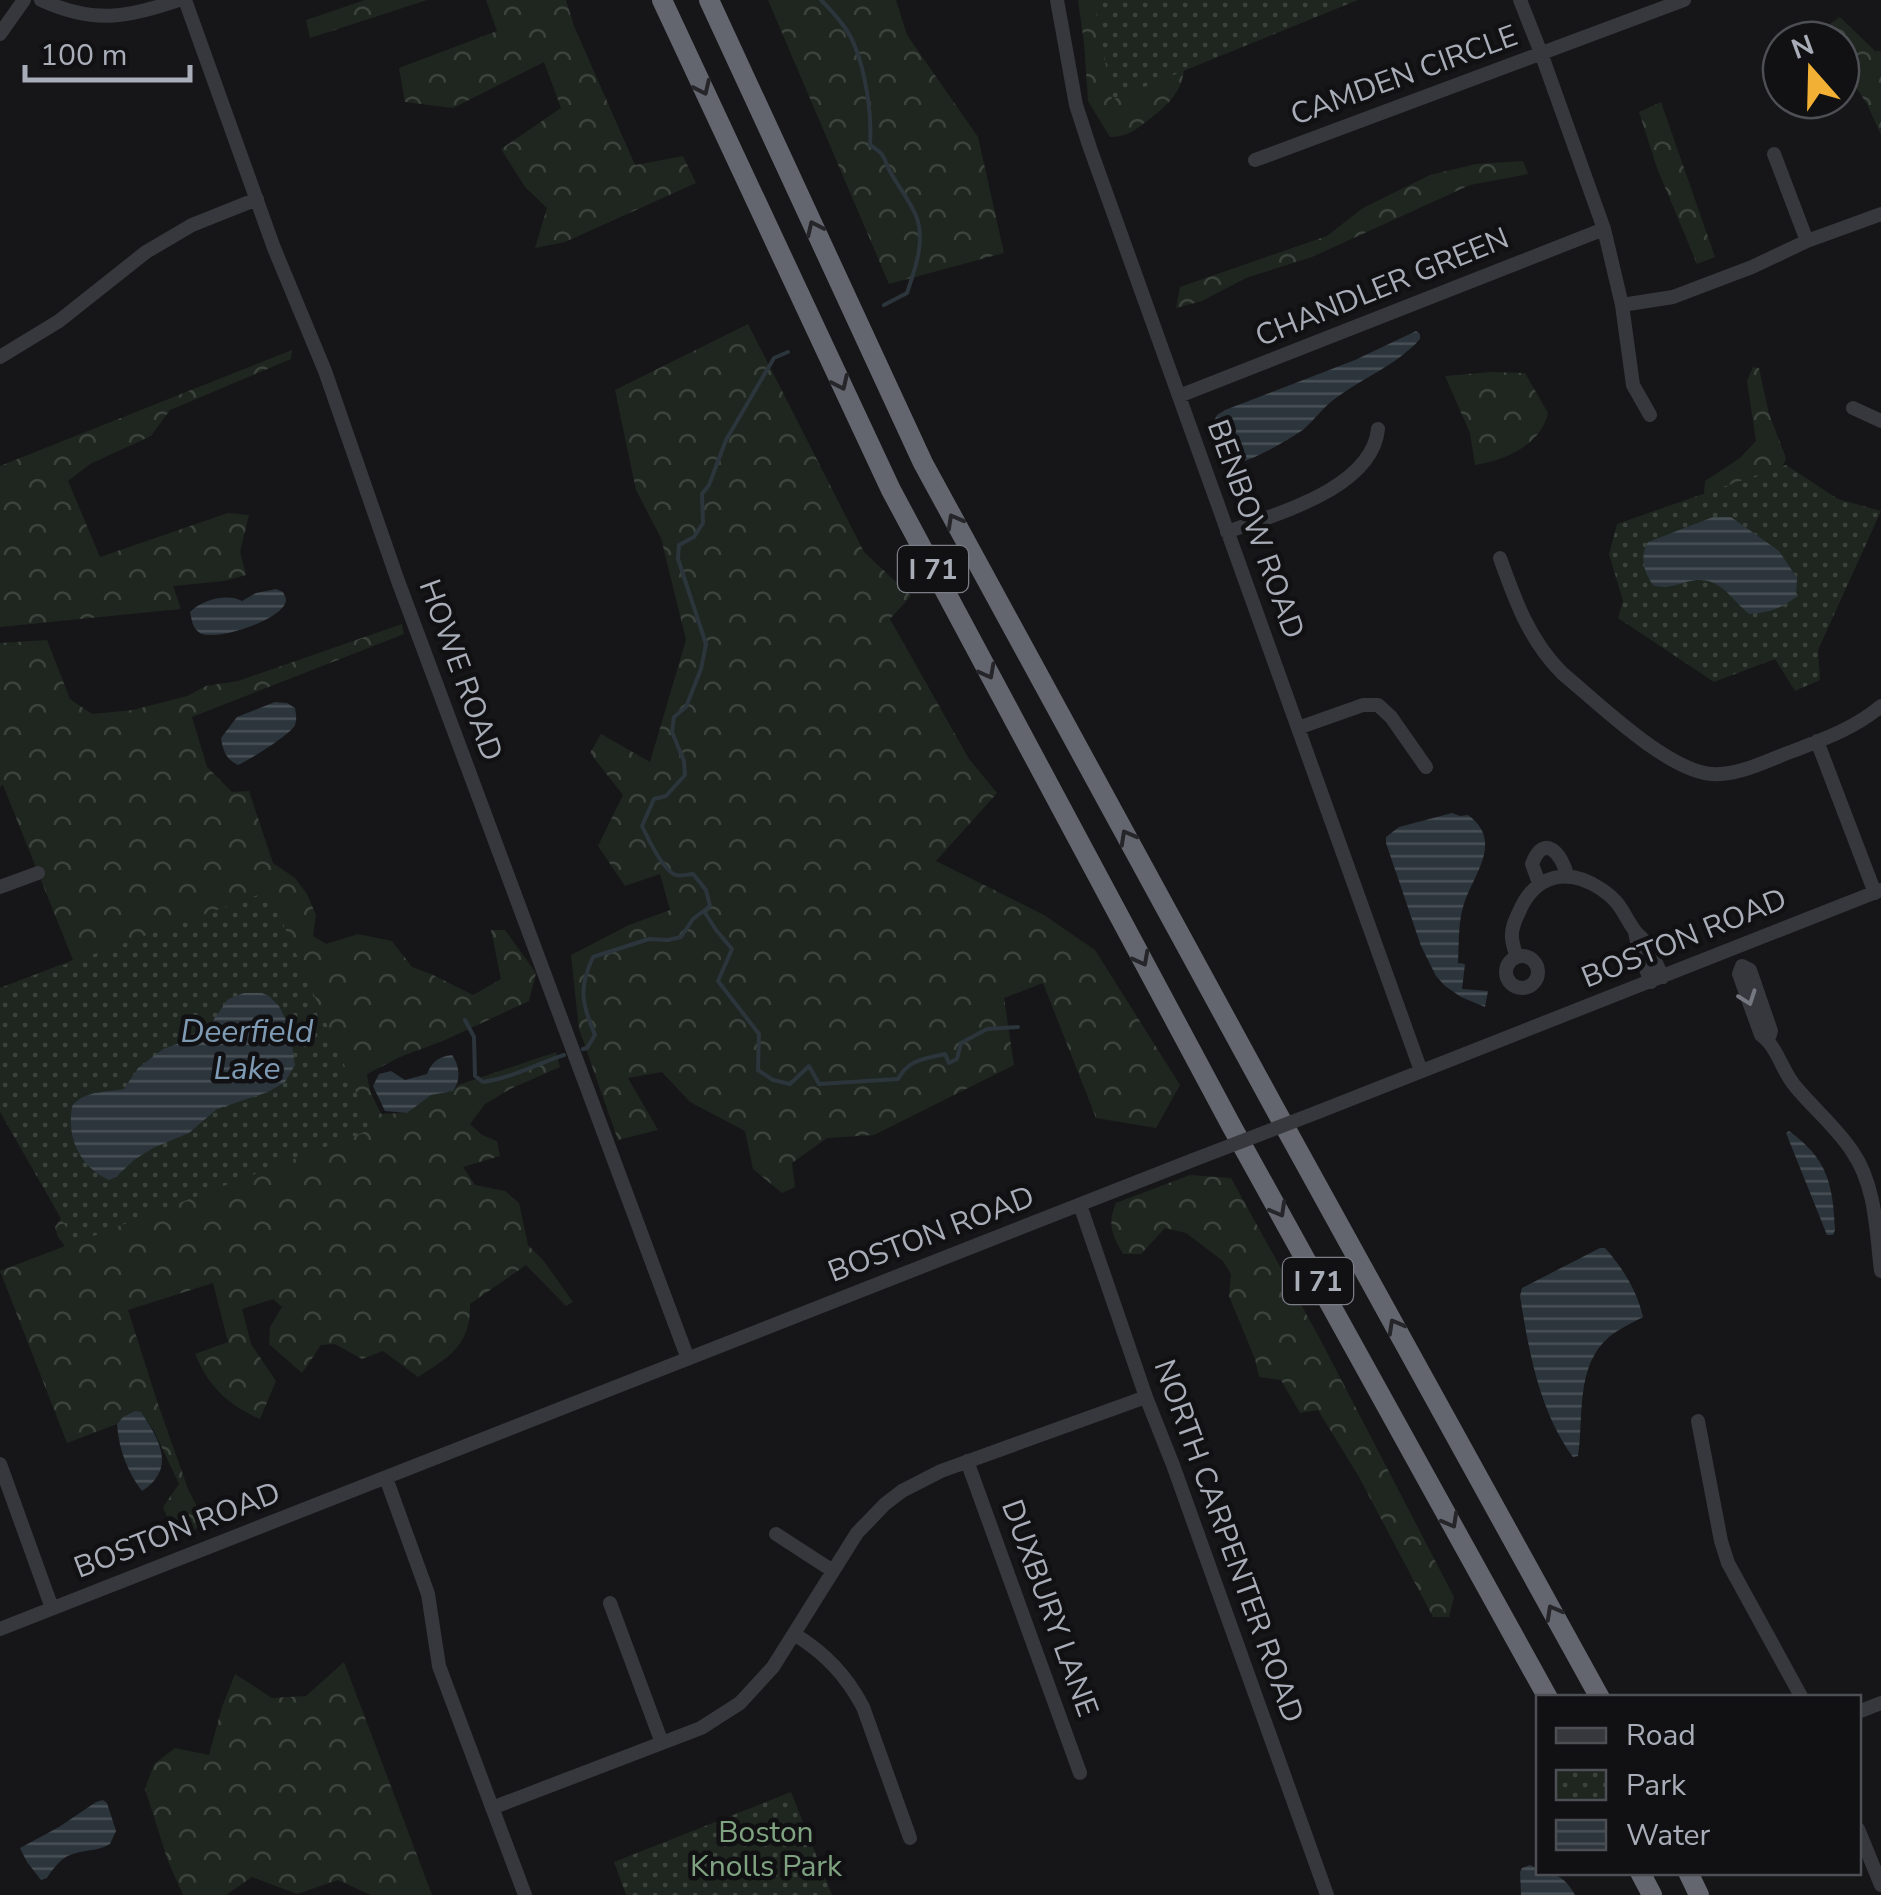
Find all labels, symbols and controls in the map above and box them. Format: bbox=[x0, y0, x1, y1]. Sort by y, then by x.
street label: CAMDEN CIRCLE bbox=[1285, 15, 1523, 136]
scale bar bbox=[25, 20, 190, 82]
north arrow bbox=[1761, 20, 1861, 120]
text: N bbox=[1786, 26, 1819, 69]
text: 100 m bbox=[40, 35, 127, 76]
one-way arrow bbox=[691, 78, 711, 96]
street label: CHANDLER GREEN bbox=[1249, 218, 1515, 357]
one-way arrow bbox=[806, 220, 826, 238]
one-way arrow bbox=[828, 373, 848, 391]
street label: BENBOW ROAD bbox=[1197, 414, 1314, 644]
one-way arrow bbox=[947, 513, 967, 531]
road number: I 71 bbox=[898, 546, 968, 592]
street label: HOWE ROAD bbox=[409, 574, 512, 767]
one-way arrow bbox=[976, 662, 996, 680]
one-way arrow bbox=[1119, 829, 1139, 847]
street label: BOSTON ROAD bbox=[1576, 879, 1793, 998]
one-way arrow bbox=[1130, 948, 1149, 966]
one-way arrow bbox=[1736, 989, 1757, 1006]
water label: Deerfield Lake bbox=[181, 1010, 314, 1090]
street label: BOSTON ROAD bbox=[822, 1176, 1040, 1293]
one-way arrow bbox=[1266, 1200, 1286, 1218]
road number: I 71 bbox=[1283, 1258, 1353, 1304]
one-way arrow bbox=[1388, 1319, 1407, 1337]
street label: NORTH CARPENTER ROAD bbox=[1144, 1354, 1313, 1728]
street label: BOSTON ROAD bbox=[68, 1472, 286, 1589]
street label: DUXBURY LANE bbox=[991, 1494, 1108, 1722]
one-way arrow bbox=[1439, 1511, 1459, 1529]
one-way arrow bbox=[1545, 1605, 1565, 1623]
legend bbox=[1536, 1695, 1861, 1875]
text: Road bbox=[1626, 1715, 1696, 1756]
text: Park bbox=[1626, 1765, 1687, 1806]
park label: Boston Knolls Park bbox=[690, 1812, 843, 1887]
text: Water bbox=[1626, 1815, 1711, 1856]

